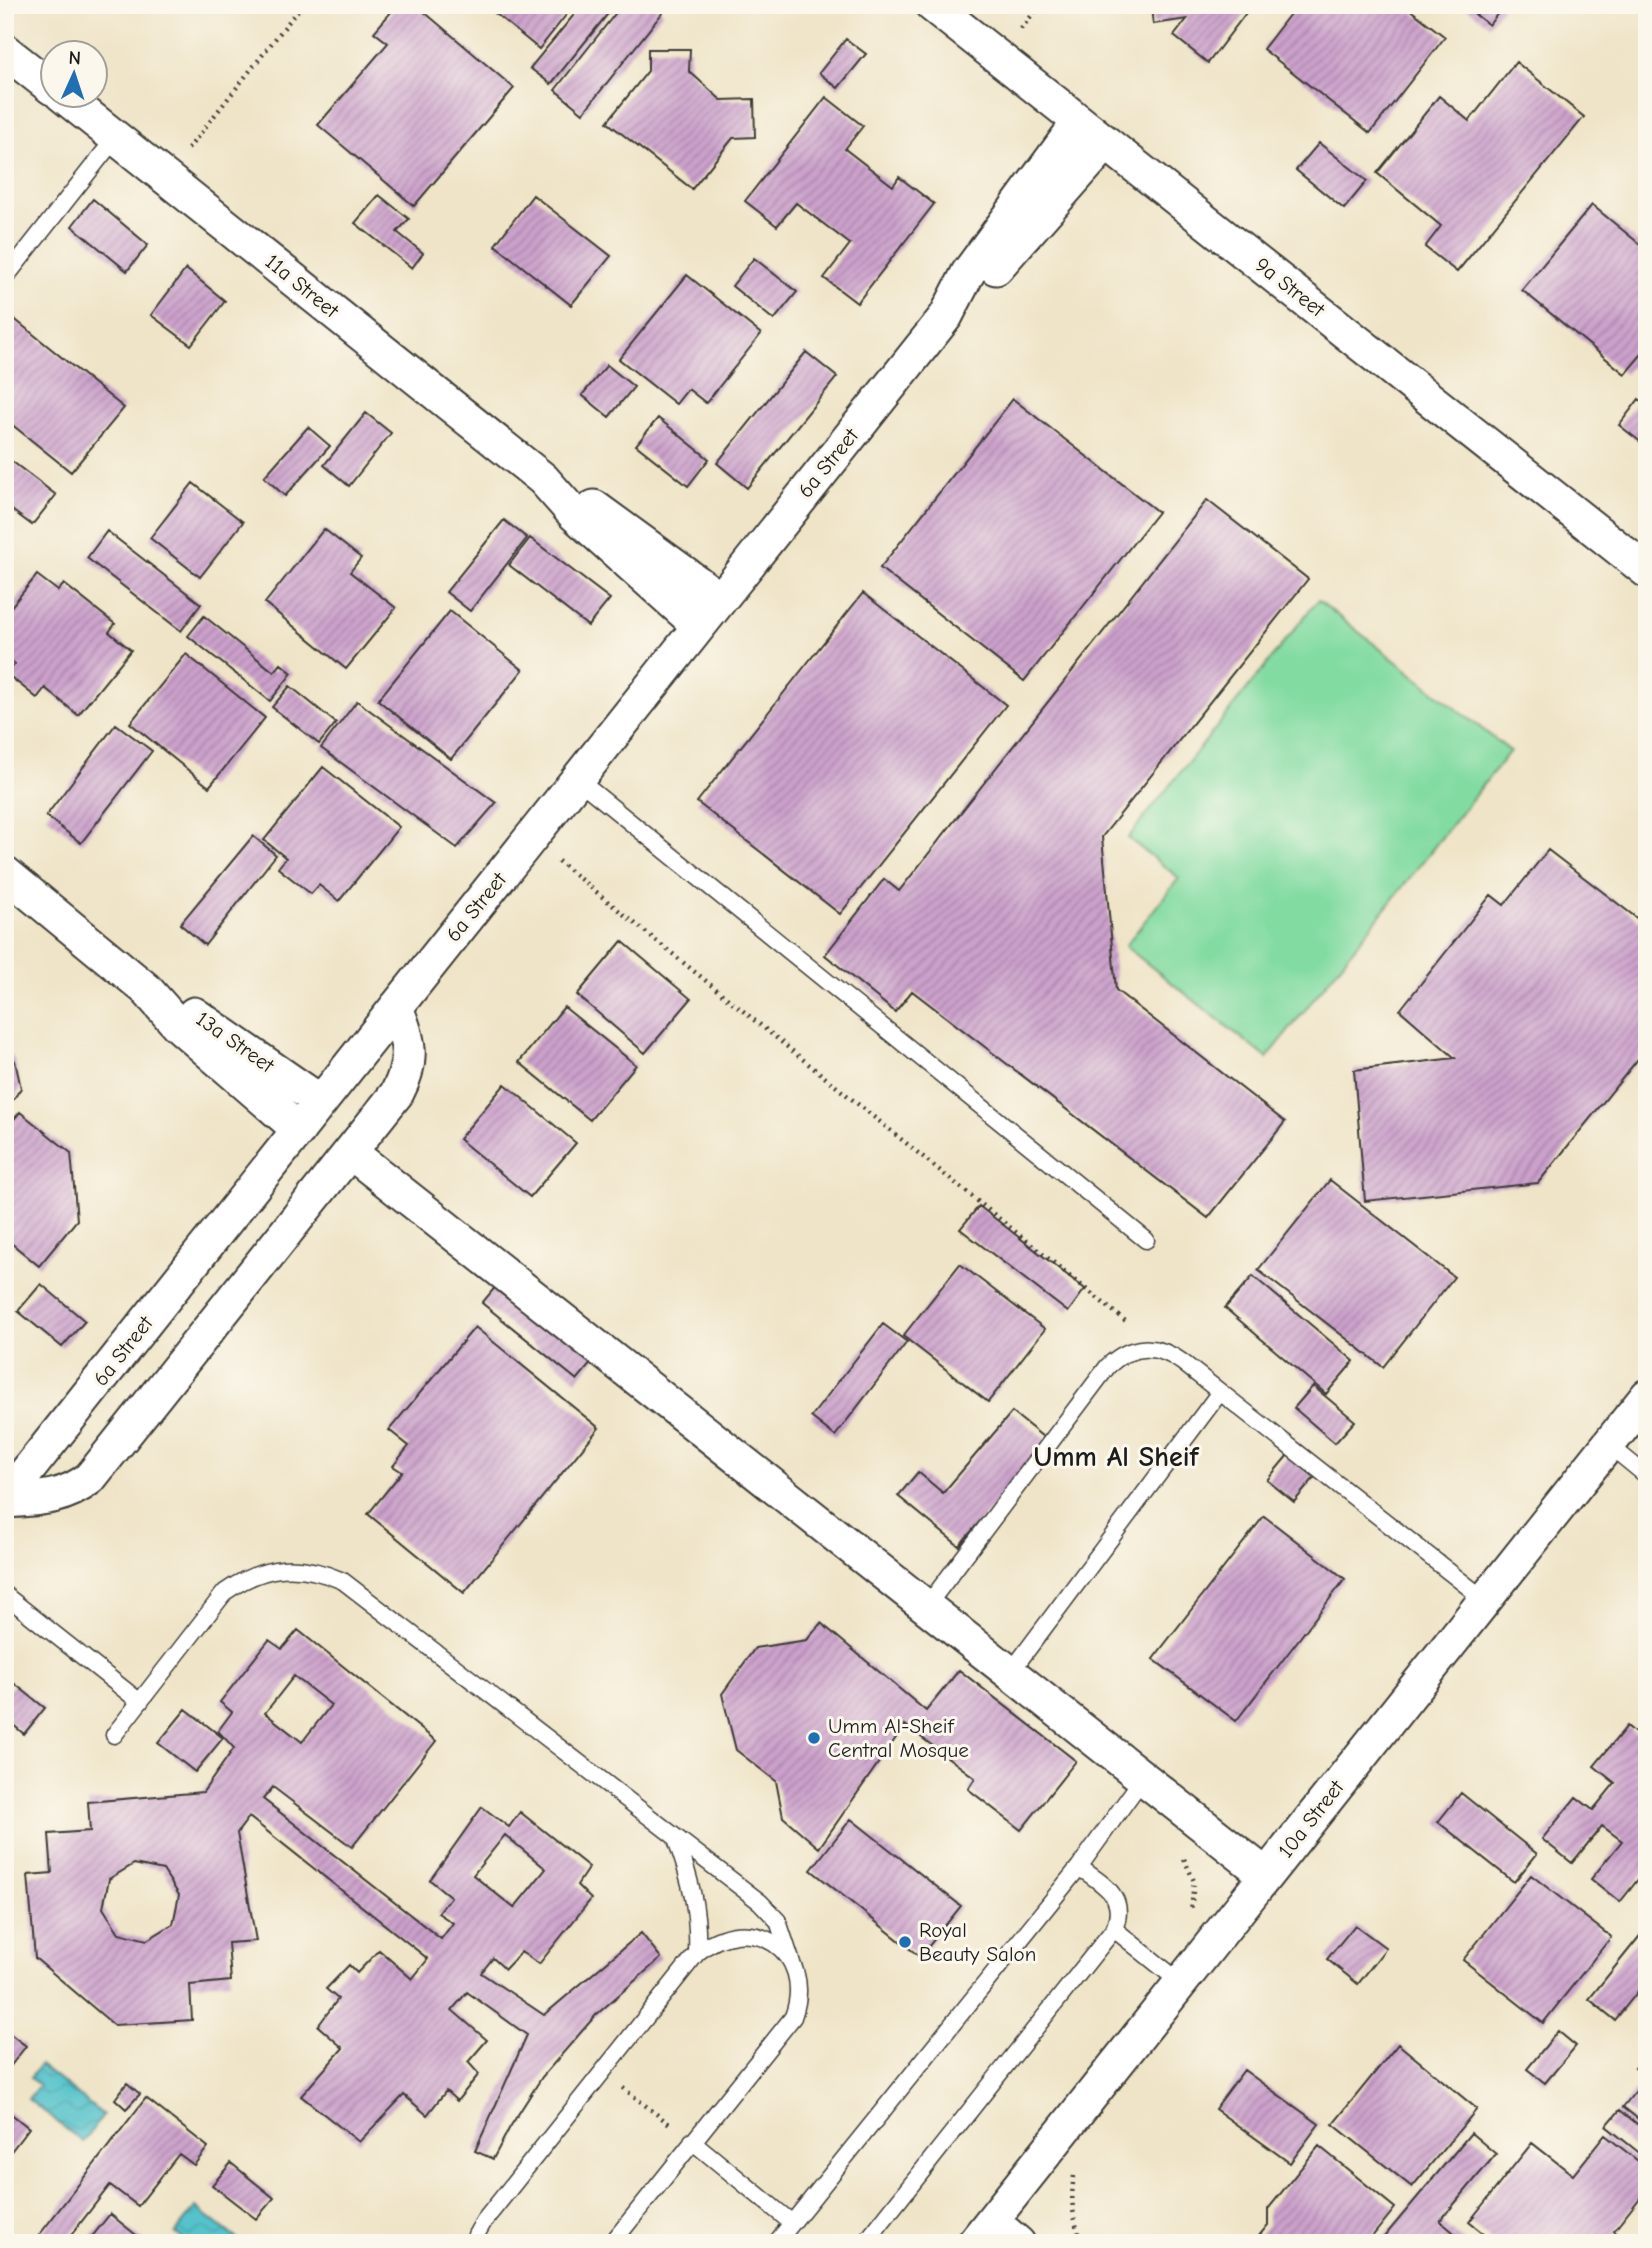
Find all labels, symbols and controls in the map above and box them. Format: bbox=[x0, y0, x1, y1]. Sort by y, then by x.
north arrow bbox=[38, 38, 108, 108]
text: N bbox=[68, 47, 82, 69]
street label: 11a Street bbox=[261, 249, 344, 323]
street label: 9a Street bbox=[1250, 252, 1330, 322]
street label: 6a Street bbox=[793, 423, 864, 502]
street label: 6a Street bbox=[441, 867, 512, 946]
street label: 13a Street bbox=[192, 1007, 279, 1078]
street label: 6a Street bbox=[88, 1311, 158, 1391]
district label: Umm Al Sheif bbox=[1034, 1441, 1199, 1473]
place label: Umm Al-Sheif Central Mosque bbox=[828, 1714, 969, 1762]
marker: Umm Al-Sheif Central Mosque bbox=[806, 1730, 822, 1746]
street label: 10a Street bbox=[1273, 1775, 1349, 1862]
place label: Royal Beauty Salon bbox=[919, 1918, 1036, 1966]
marker: Royal Beauty Salon bbox=[897, 1934, 913, 1950]

